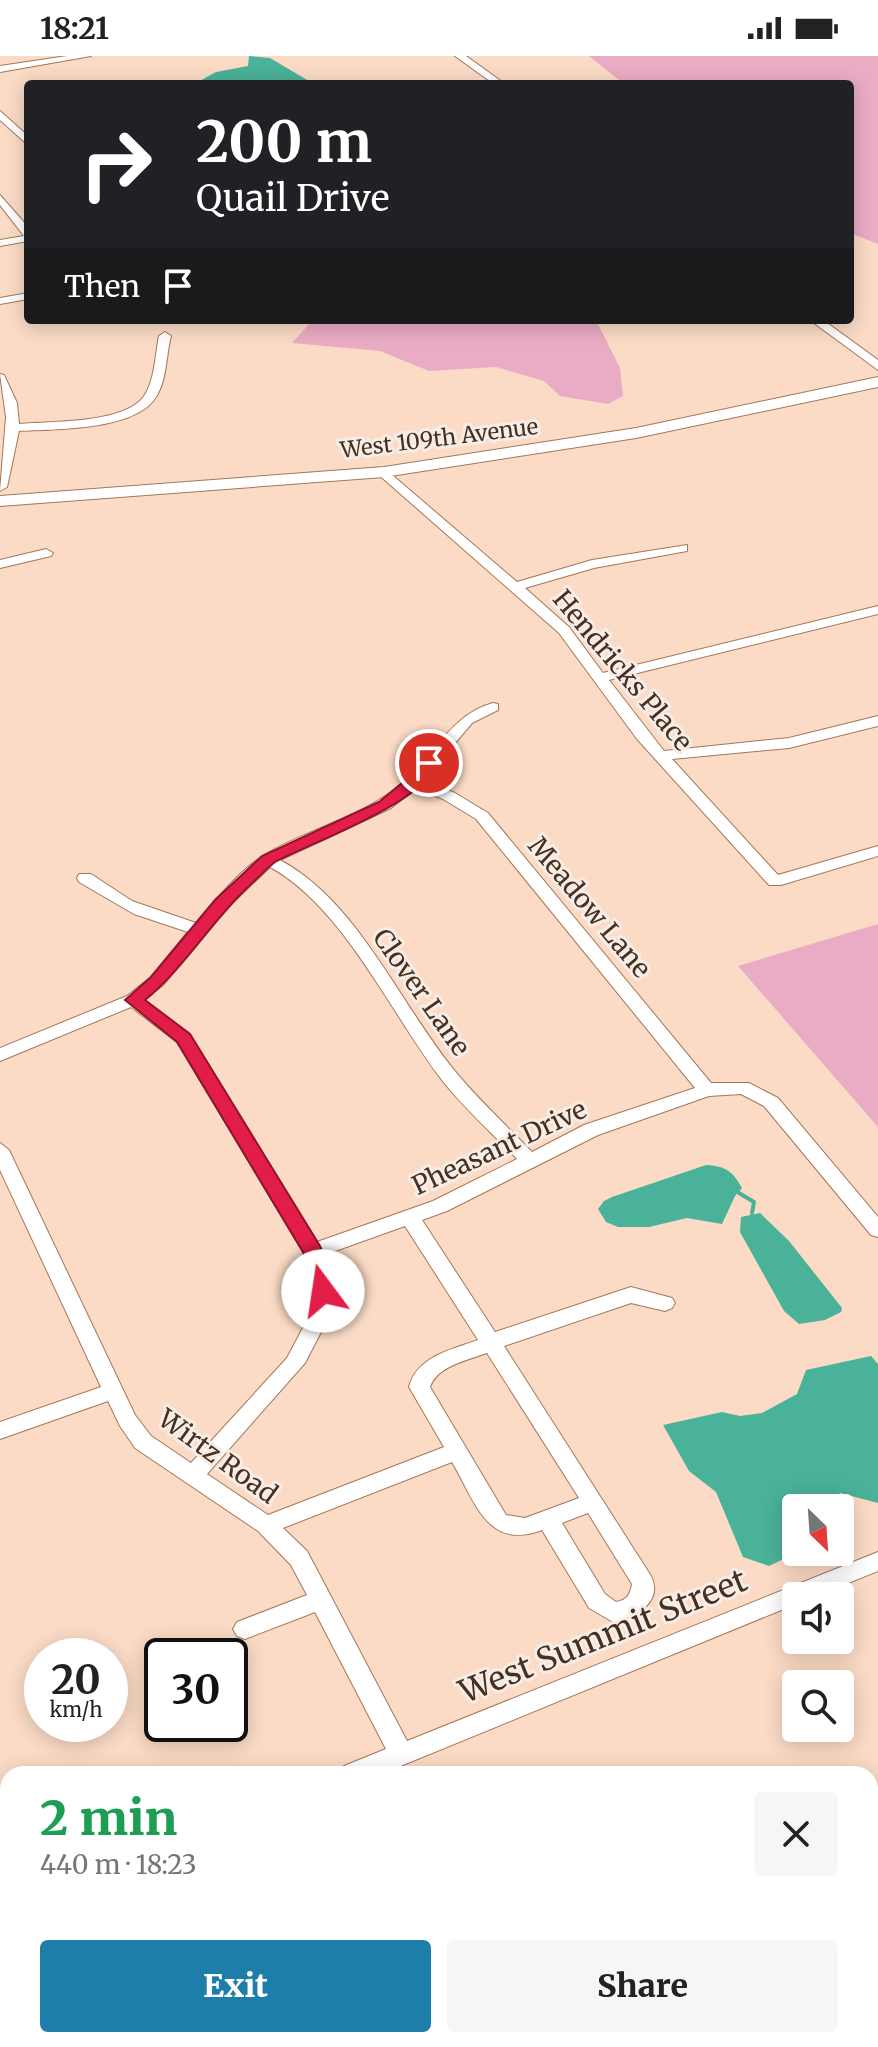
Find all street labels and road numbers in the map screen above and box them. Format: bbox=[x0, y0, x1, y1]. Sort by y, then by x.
street label: West 109th Avenue bbox=[338, 412, 540, 464]
street label: Hendricks Place bbox=[546, 583, 700, 757]
street label: Meadow Lane bbox=[521, 830, 659, 984]
street label: Clover Lane bbox=[366, 922, 478, 1062]
street label: Pheasant Drive bbox=[406, 1092, 592, 1202]
street label: Wirtz Road bbox=[151, 1401, 284, 1511]
street label: West Summit Street bbox=[452, 1560, 753, 1712]

